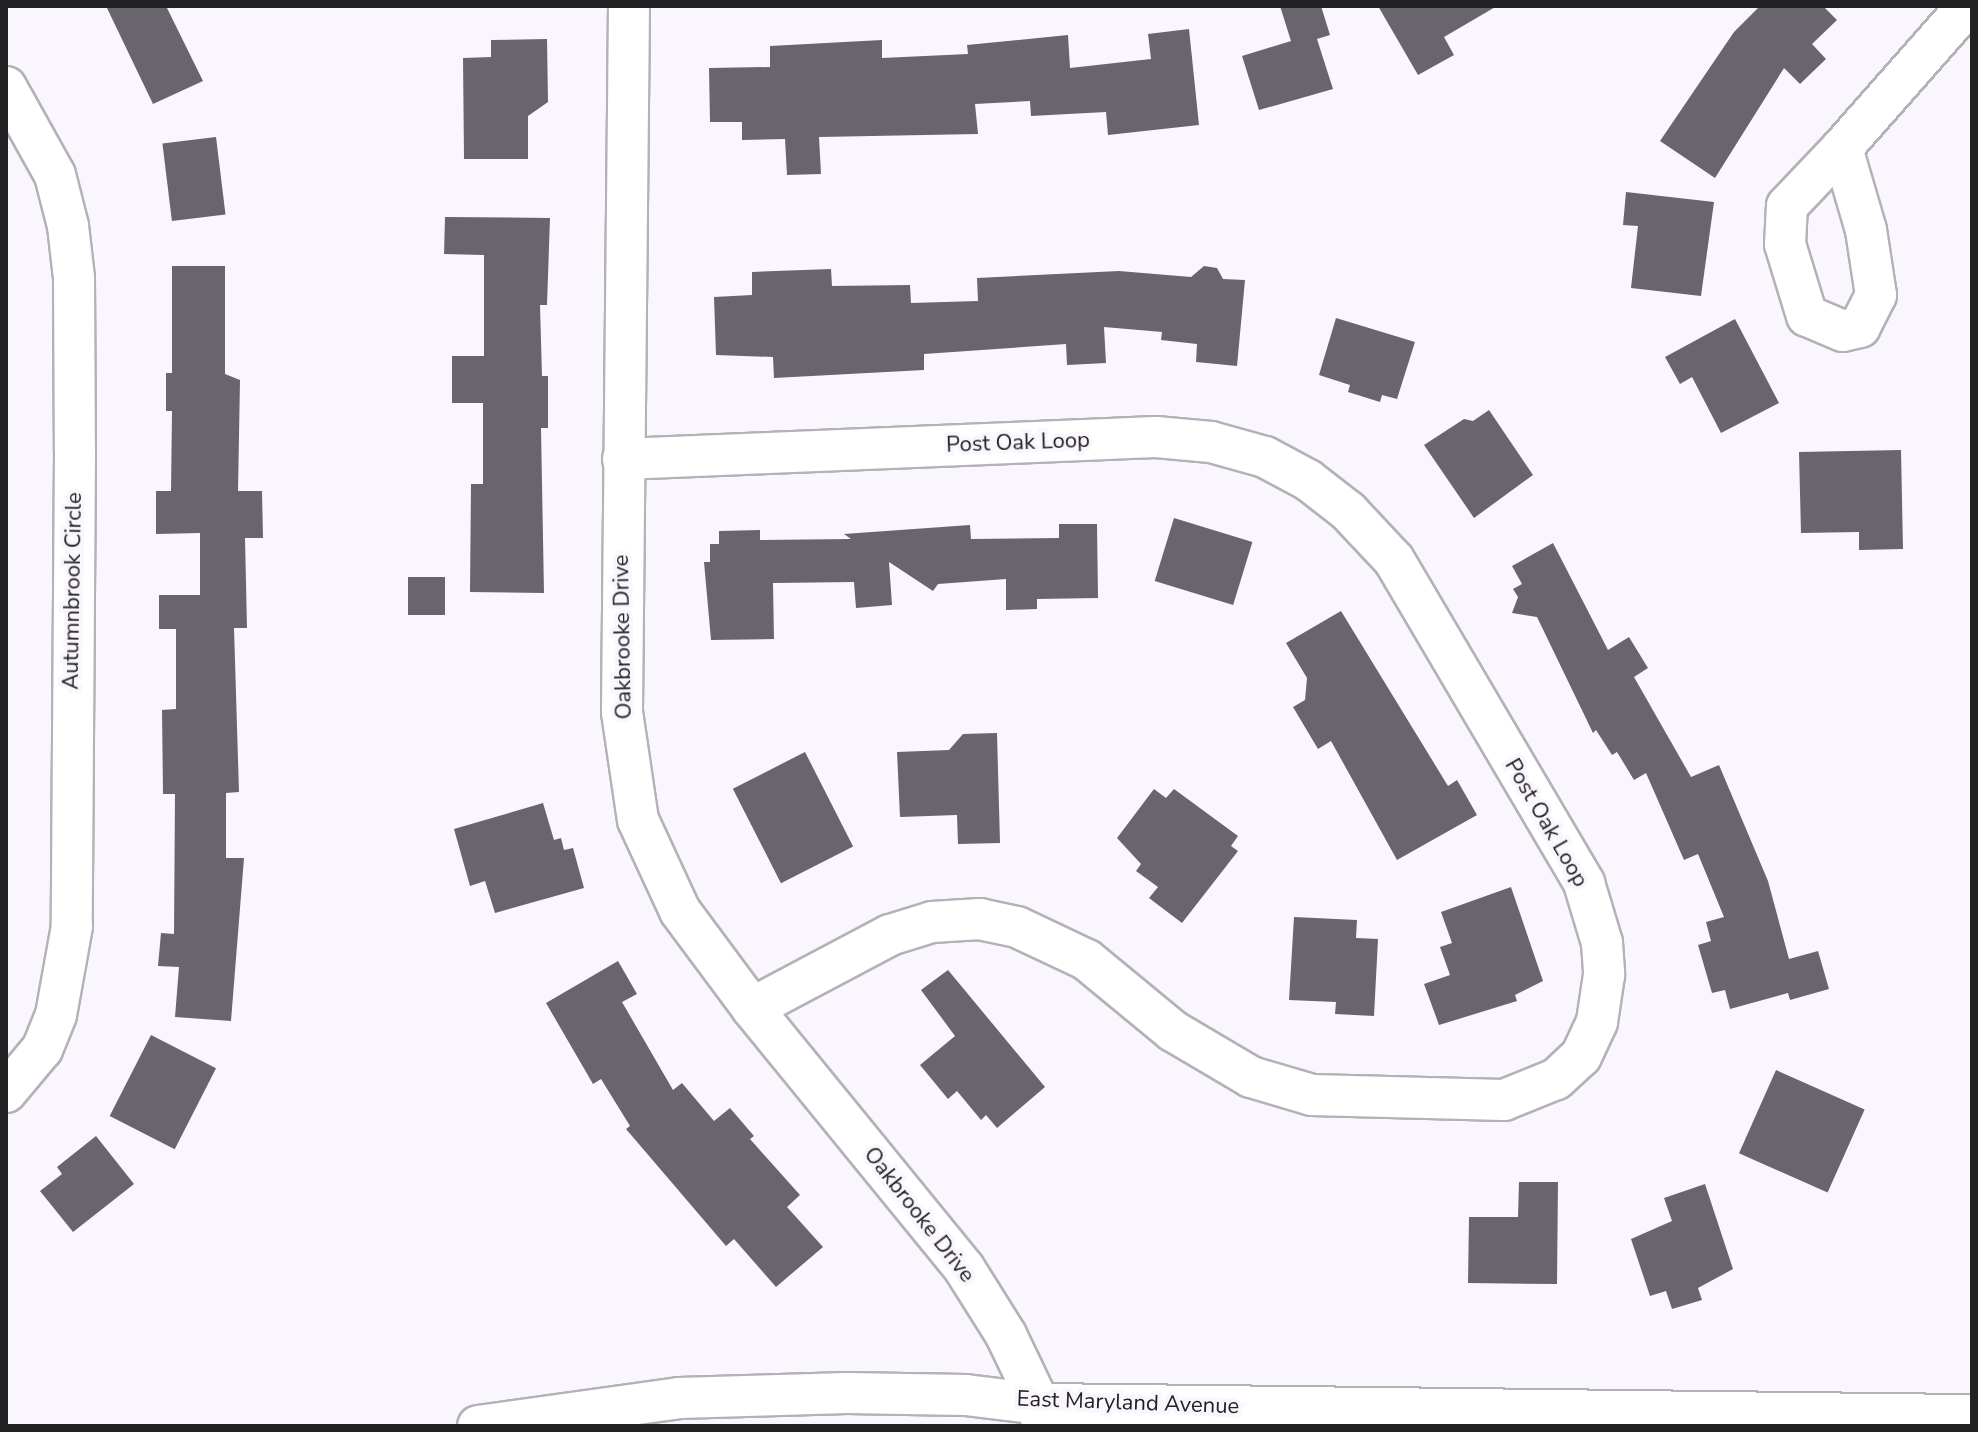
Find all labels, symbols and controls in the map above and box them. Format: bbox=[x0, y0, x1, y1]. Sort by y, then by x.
street label: Post Oak Loop bbox=[946, 427, 1090, 459]
street label: Autumnbrook Circle bbox=[58, 492, 88, 690]
street label: Oakbrooke Drive bbox=[608, 554, 638, 720]
street label: Post Oak Loop bbox=[1499, 754, 1593, 892]
street label: Oakbrooke Drive bbox=[858, 1142, 980, 1288]
street label: East Maryland Avenue bbox=[1016, 1386, 1240, 1420]

